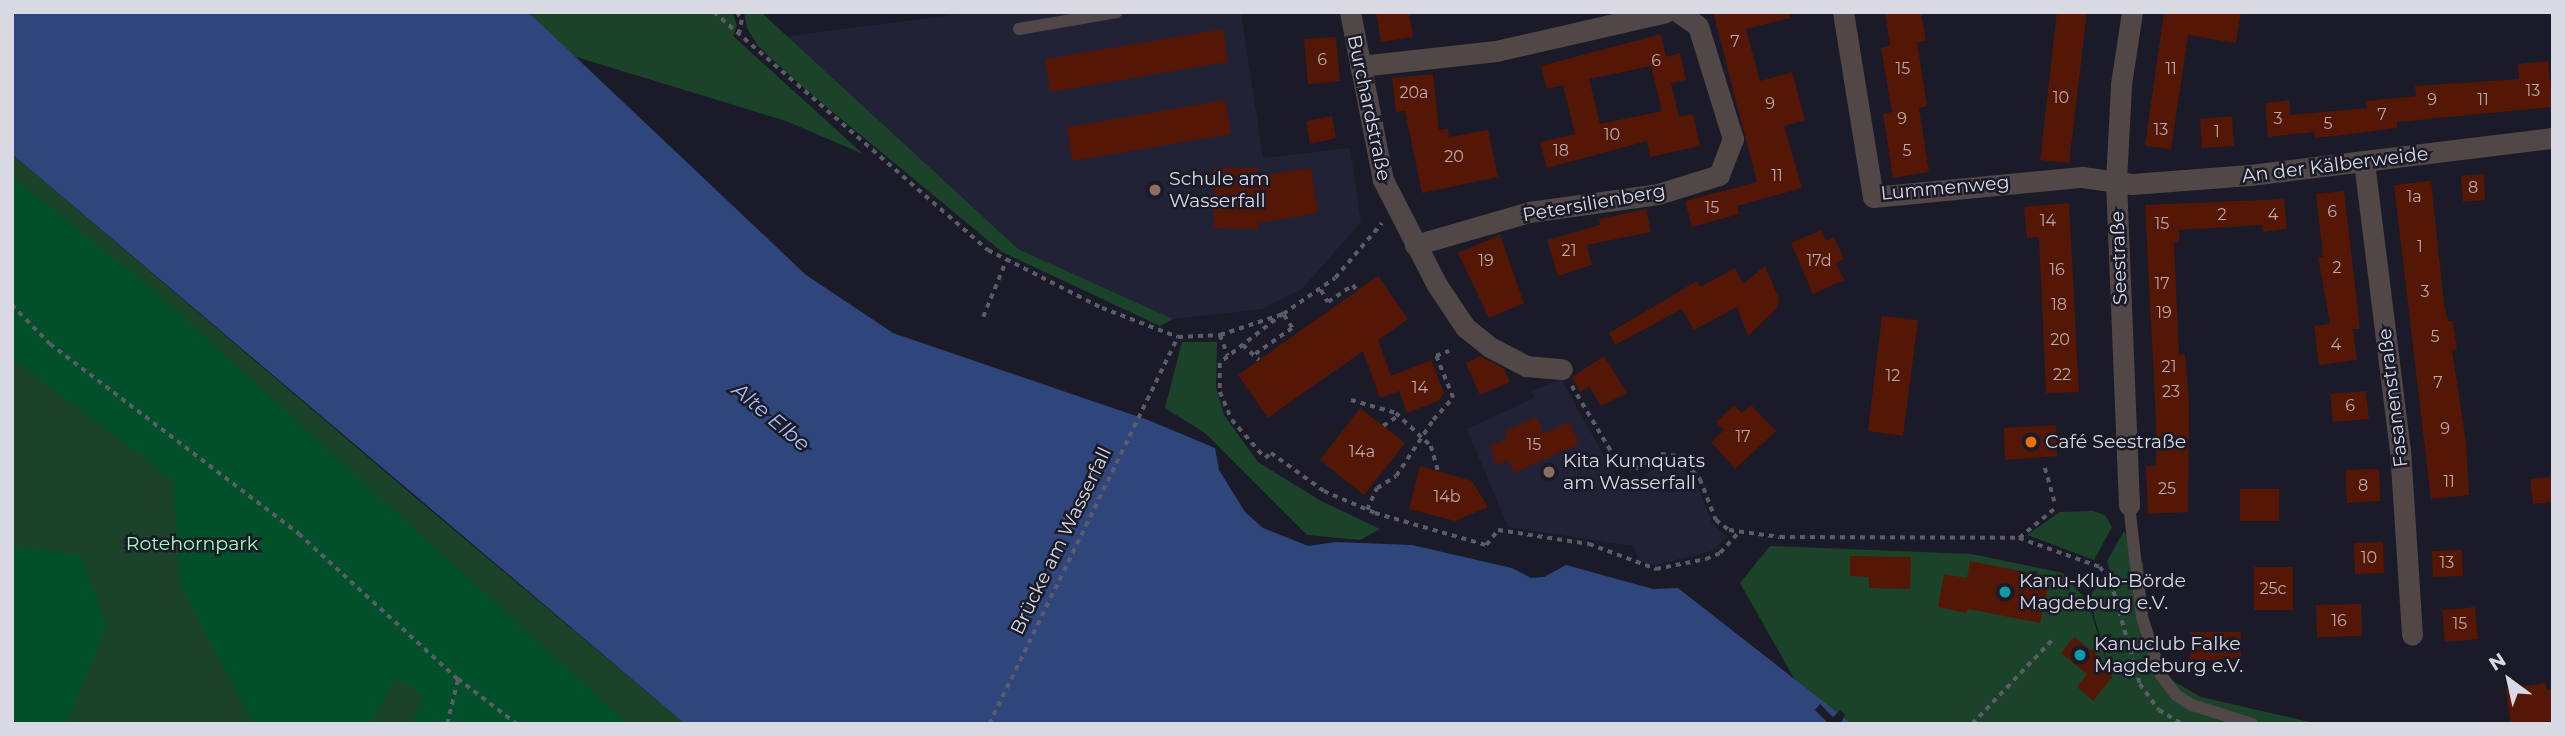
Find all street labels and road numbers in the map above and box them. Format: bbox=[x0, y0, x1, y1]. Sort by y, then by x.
street label: Burchardstraße bbox=[1342, 33, 1396, 183]
street label: An der Kälberweide bbox=[2241, 142, 2429, 188]
street label: Lummenweg bbox=[1880, 171, 2010, 205]
street label: Petersilienberg bbox=[1521, 179, 1667, 227]
street label: Seestraße bbox=[2106, 211, 2132, 305]
street label: Fasanenstraße bbox=[2373, 327, 2413, 469]
street label: Brücke am Wasserfall bbox=[1006, 444, 1116, 638]

